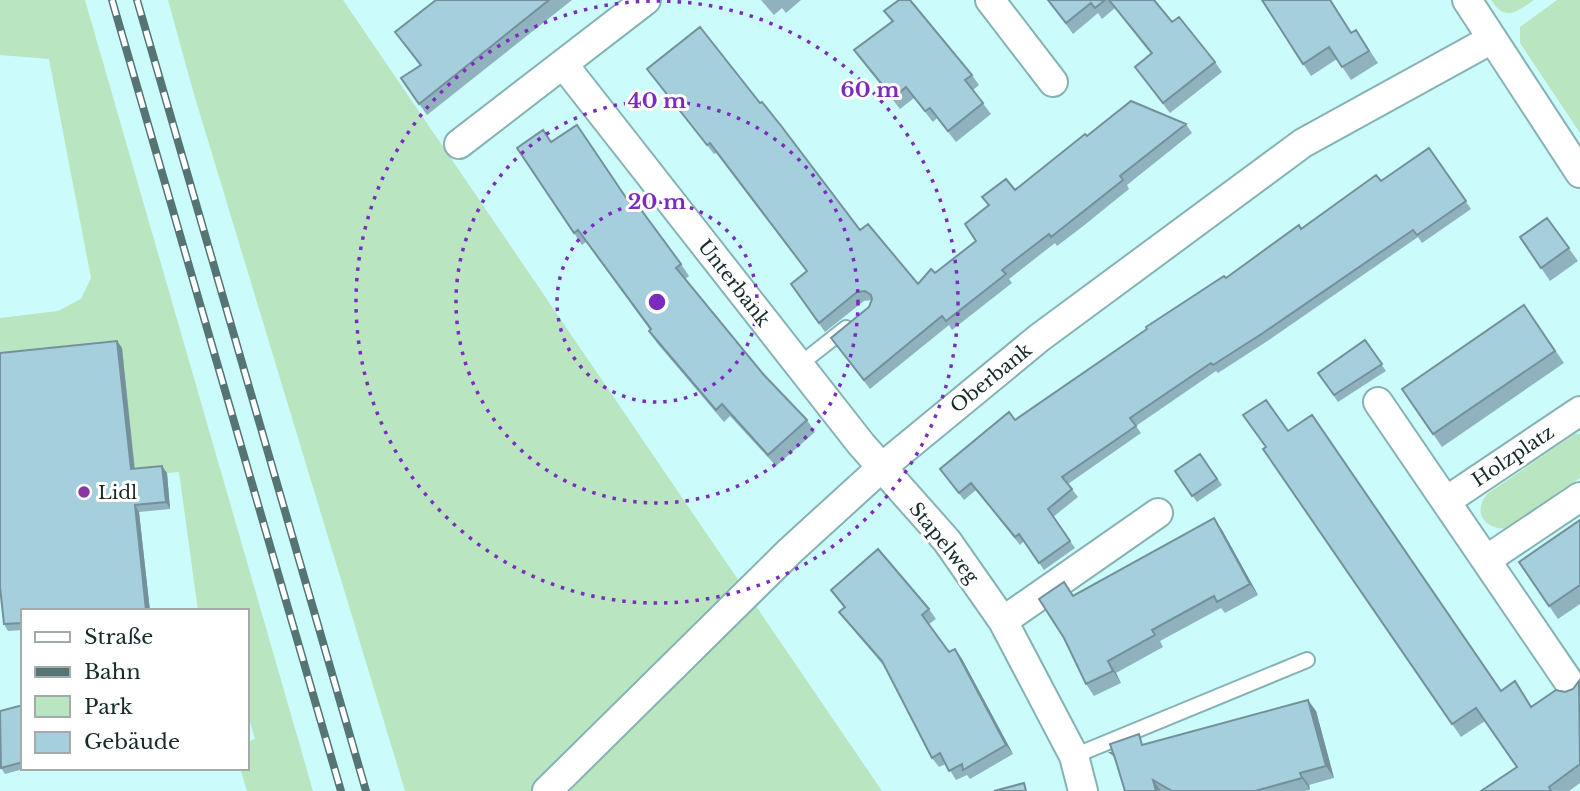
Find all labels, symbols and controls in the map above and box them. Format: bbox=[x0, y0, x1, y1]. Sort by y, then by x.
text: 60 m bbox=[841, 77, 899, 103]
text: 40 m bbox=[628, 88, 686, 114]
text: 20 m bbox=[628, 189, 686, 215]
street label: Unterbank bbox=[693, 235, 775, 331]
centre of rings bbox=[645, 290, 669, 314]
street label: Oberbank bbox=[946, 338, 1037, 418]
street label: Holzplatz bbox=[1468, 420, 1558, 492]
place label: Lidl bbox=[98, 481, 137, 504]
marker: Lidl bbox=[76, 484, 92, 500]
street label: Stapelweg bbox=[904, 498, 984, 589]
legend bbox=[21, 609, 248, 770]
text: Straße bbox=[84, 624, 153, 650]
text: Bahn bbox=[84, 659, 141, 685]
text: Park bbox=[84, 694, 133, 720]
text: Gebäude bbox=[84, 729, 180, 755]

